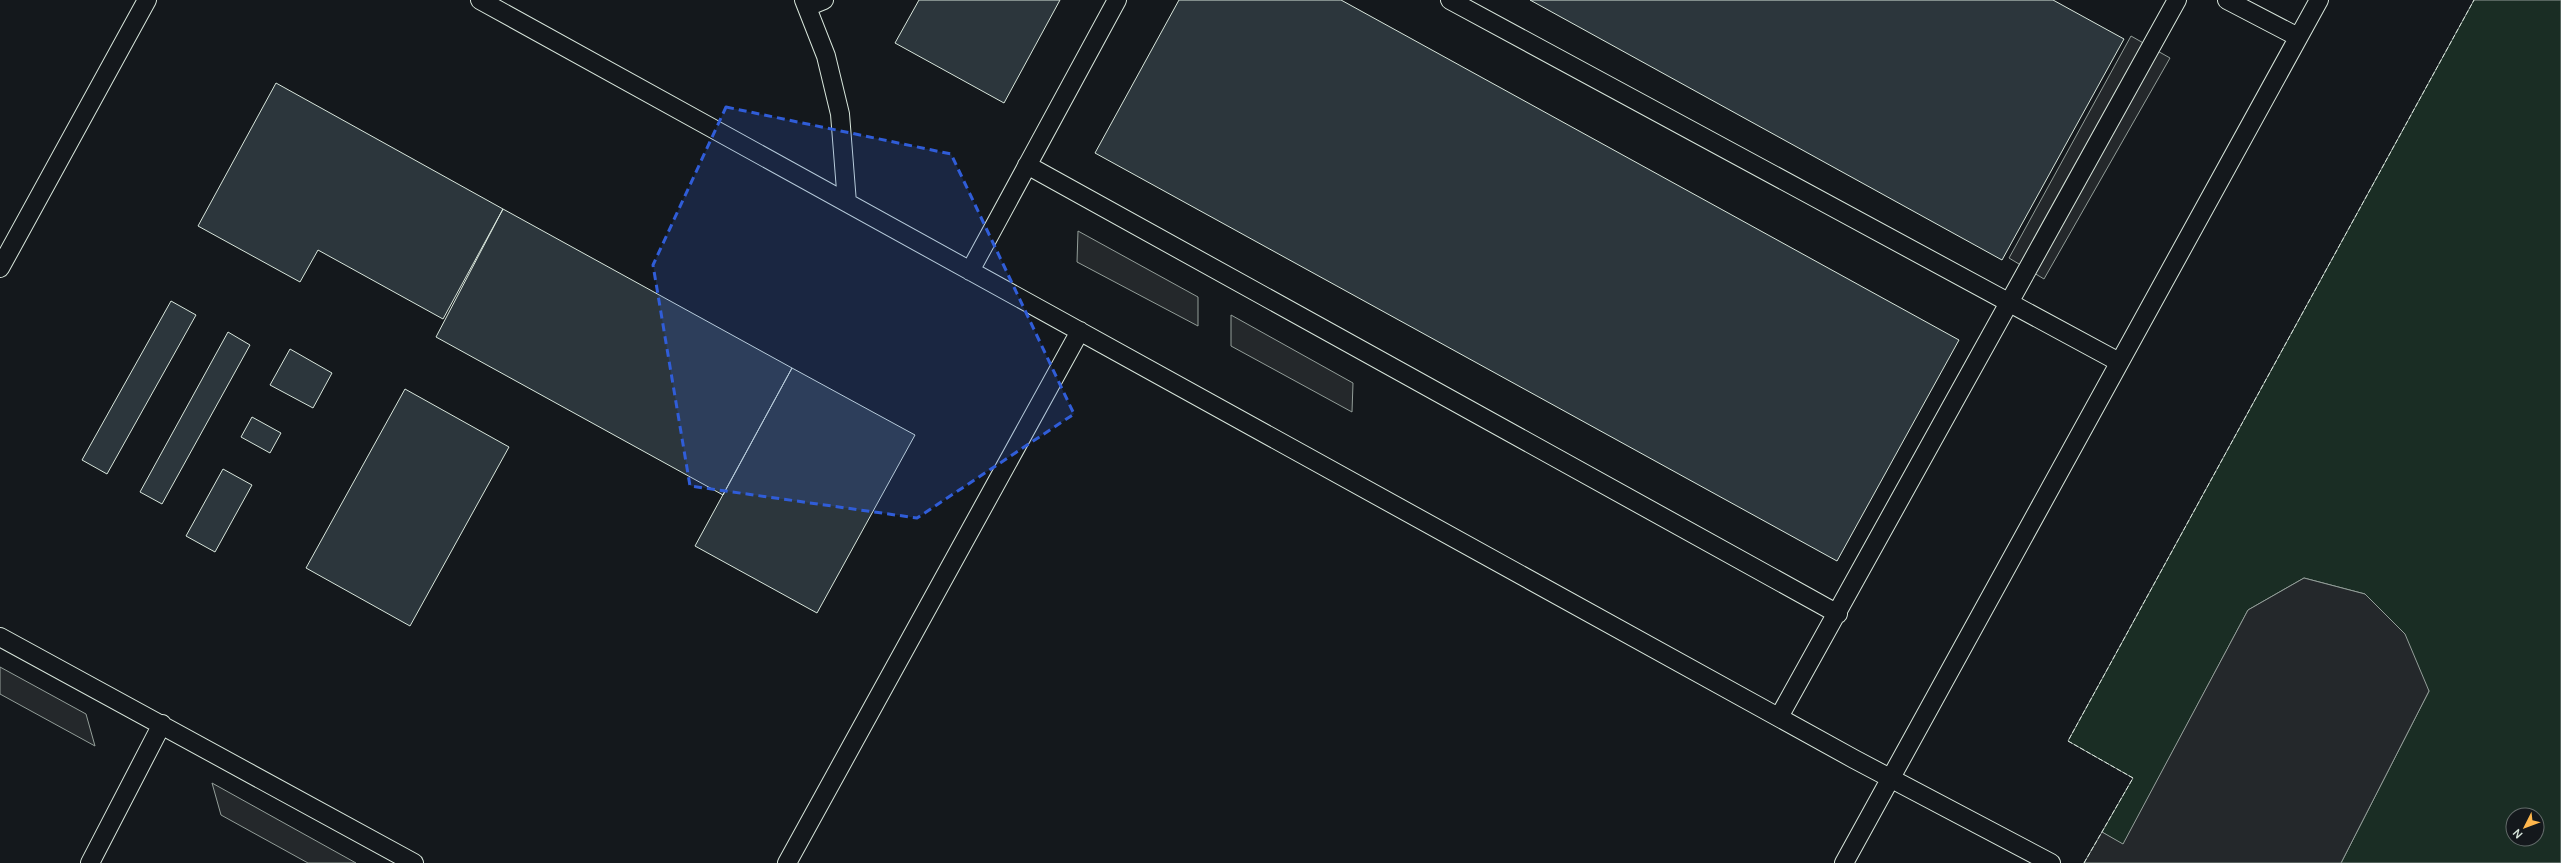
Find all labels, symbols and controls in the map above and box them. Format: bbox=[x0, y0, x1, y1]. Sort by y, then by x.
north arrow bbox=[2505, 807, 2545, 847]
text: N bbox=[2509, 826, 2525, 842]

